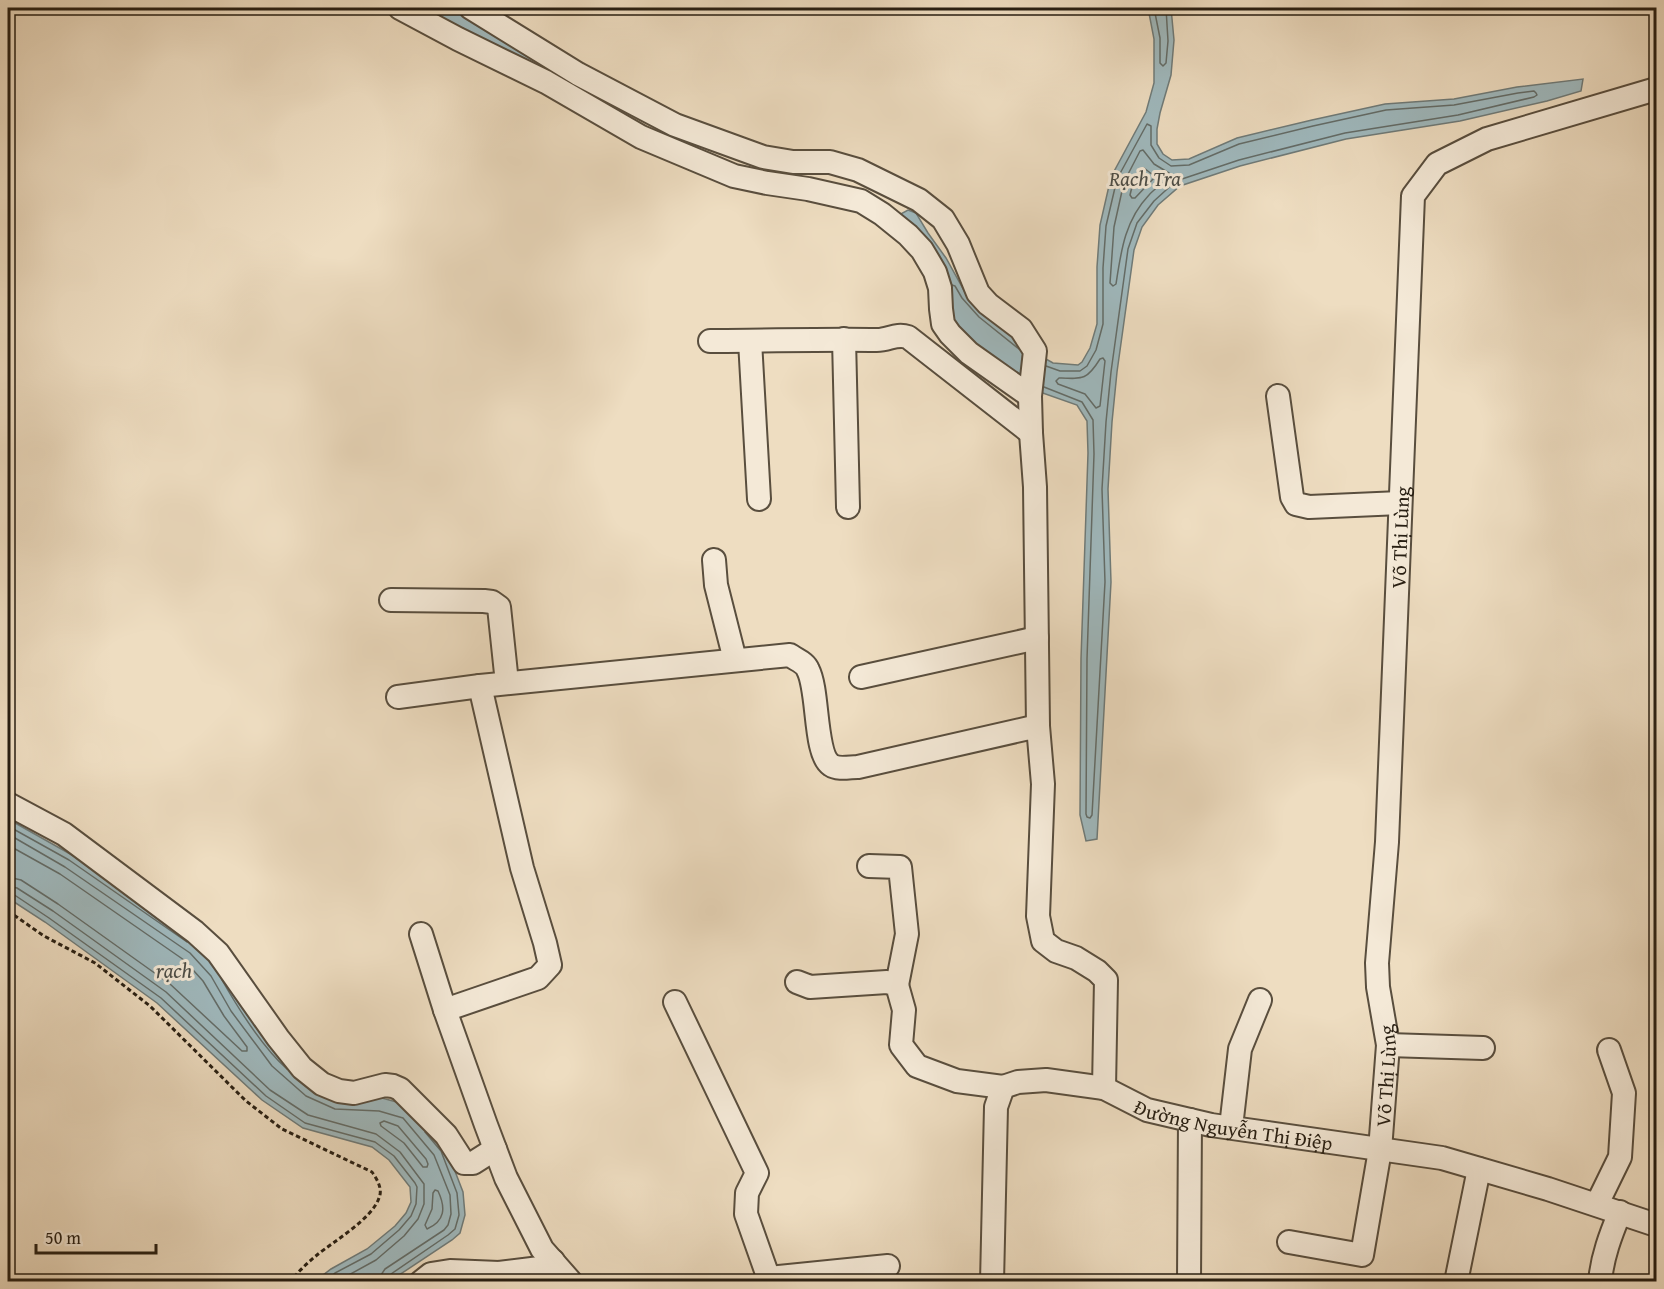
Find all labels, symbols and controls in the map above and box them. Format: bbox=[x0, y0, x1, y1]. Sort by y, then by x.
water label: Rạch Tra bbox=[1108, 163, 1181, 194]
street label: Võ Thị Lùng bbox=[1383, 486, 1416, 589]
water label: rạch bbox=[156, 955, 193, 986]
street label: Võ Thị Lùng bbox=[1367, 1023, 1402, 1128]
street label: Đường Nguyễn Thị Điệp bbox=[1129, 1091, 1335, 1157]
scale bar bbox=[36, 1217, 156, 1255]
text: 50 m bbox=[45, 1224, 81, 1251]

